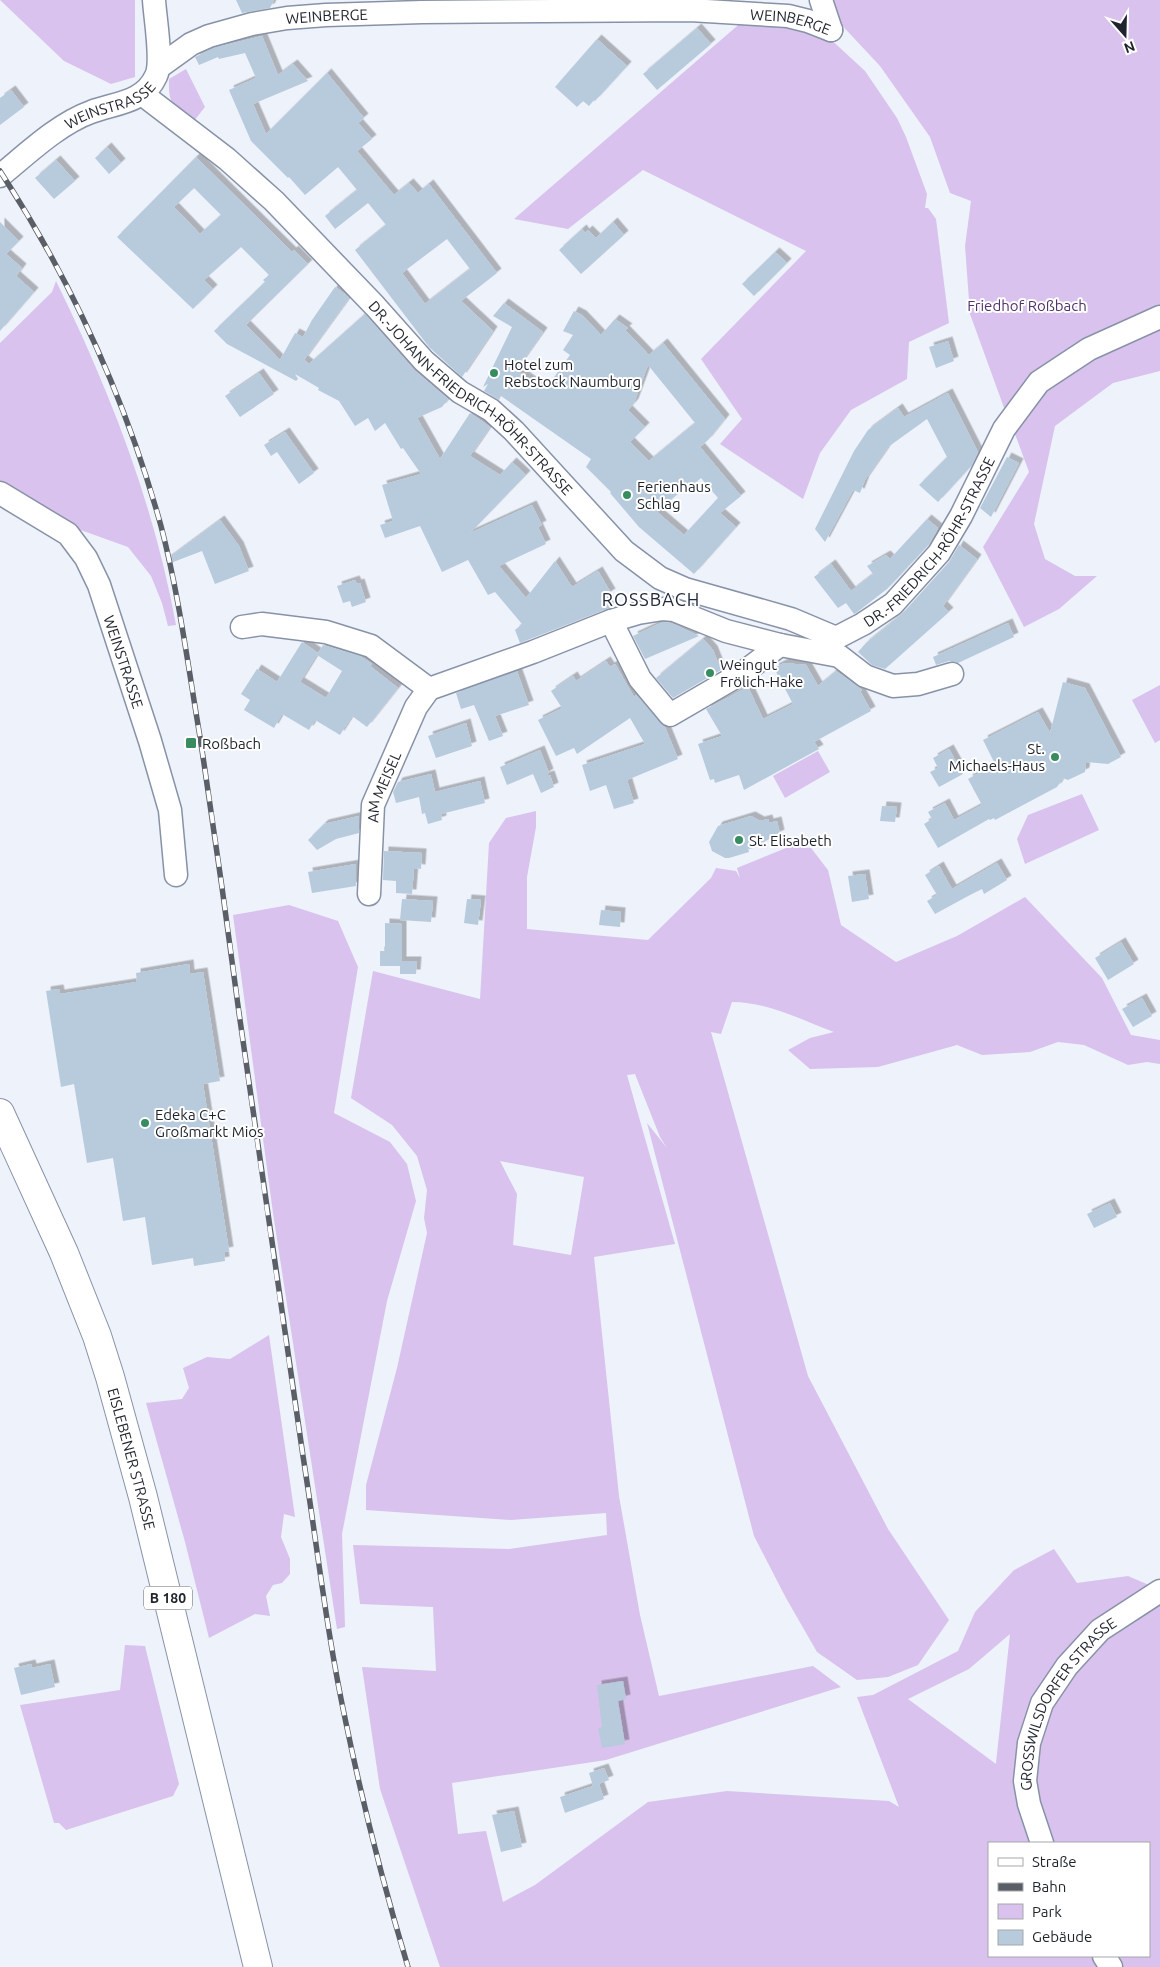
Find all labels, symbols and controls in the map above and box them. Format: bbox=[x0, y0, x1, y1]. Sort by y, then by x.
street label: WEINBERGE bbox=[285, 5, 368, 27]
street label: WEINBERGE bbox=[750, 5, 833, 38]
north arrow bbox=[1100, 10, 1150, 60]
text: N bbox=[1122, 38, 1137, 57]
street label: WEINSTRASSE bbox=[61, 78, 159, 132]
street label: DR.-JOHANN-FRIEDRICH-RÖHR-STRASSE bbox=[366, 297, 576, 498]
park label: Friedhof Roßbach bbox=[967, 297, 1087, 314]
place label: Hotel zum Rebstock Naumburg bbox=[504, 356, 641, 390]
marker: Hotel zum Rebstock Naumburg bbox=[488, 367, 500, 379]
street label: DR.-FRIEDRICH-RÖHR-STRASSE bbox=[860, 454, 998, 630]
place label: Ferienhaus Schlag bbox=[637, 478, 711, 512]
marker: Ferienhaus Schlag bbox=[621, 489, 633, 501]
district label: ROSSBACH bbox=[602, 589, 700, 609]
street label: WEINSTRASSE bbox=[101, 613, 147, 710]
place label: Weingut Frölich-Hake bbox=[720, 656, 803, 690]
marker: Weingut Frölich-Hake bbox=[704, 667, 716, 679]
place label: Roßbach bbox=[202, 735, 261, 752]
marker: Roßbach bbox=[184, 736, 198, 750]
place label: St. Michaels-Haus bbox=[949, 740, 1045, 774]
street label: AM MEISEL bbox=[364, 748, 404, 823]
marker: St. Michaels-Haus bbox=[1049, 751, 1061, 763]
place label: St. Elisabeth bbox=[749, 832, 832, 849]
marker: St. Elisabeth bbox=[733, 834, 745, 846]
place label: Edeka C+C Großmarkt Mios bbox=[155, 1106, 264, 1140]
marker: Edeka C+C Großmarkt Mios bbox=[139, 1117, 151, 1129]
street label: EISLEBENER STRASSE bbox=[105, 1386, 159, 1531]
road number: B 180 bbox=[144, 1586, 192, 1610]
street label: GROSSWILSDORFER STRASSE bbox=[1017, 1613, 1119, 1792]
legend bbox=[988, 1842, 1150, 1957]
text: Straße bbox=[1032, 1853, 1076, 1870]
text: Bahn bbox=[1032, 1878, 1066, 1895]
text: Park bbox=[1032, 1903, 1062, 1920]
text: Gebäude bbox=[1032, 1928, 1092, 1945]

